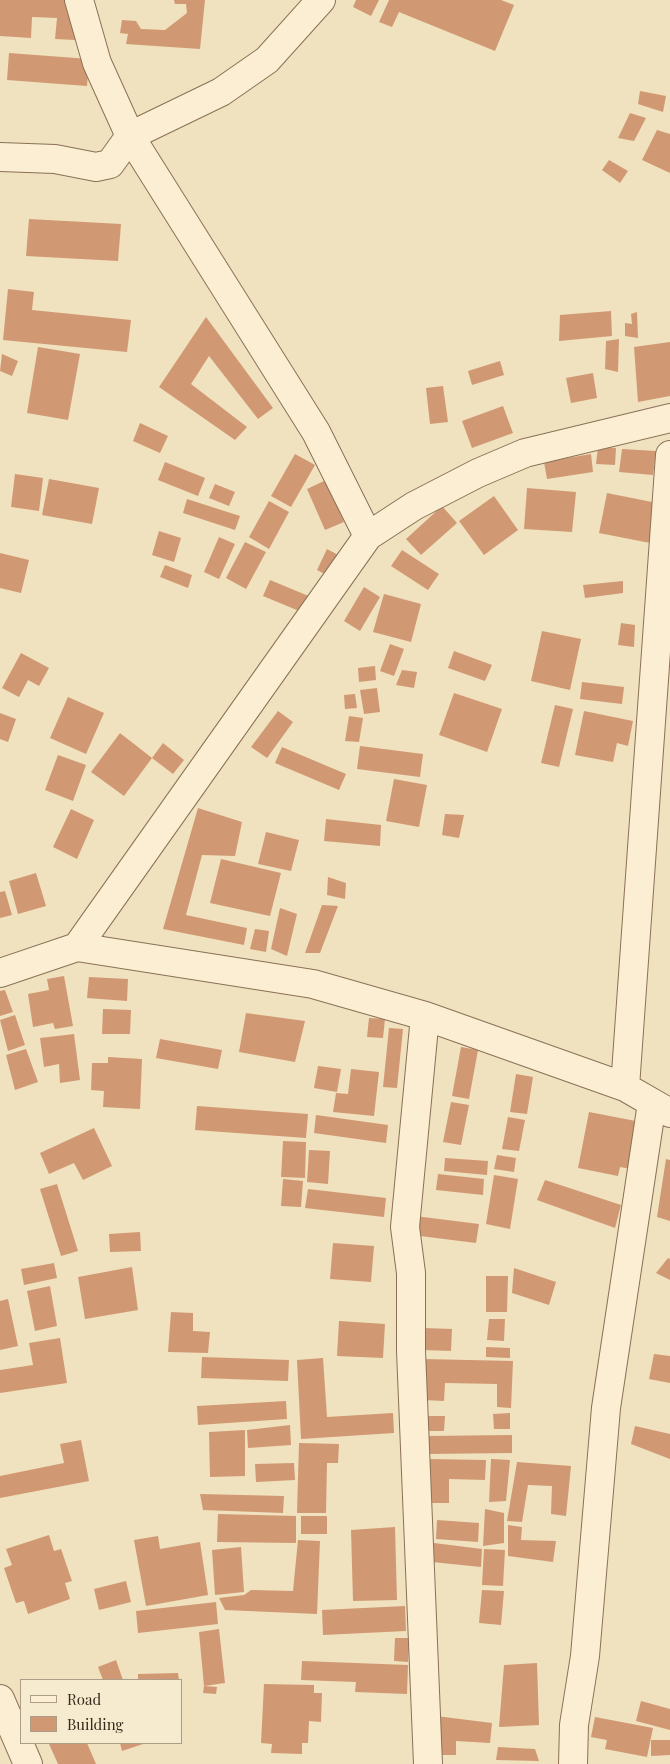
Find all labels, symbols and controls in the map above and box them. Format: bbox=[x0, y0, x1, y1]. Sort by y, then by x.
legend bbox=[20, 1679, 182, 1744]
text: Road bbox=[67, 1689, 101, 1709]
text: Building bbox=[67, 1714, 123, 1734]

